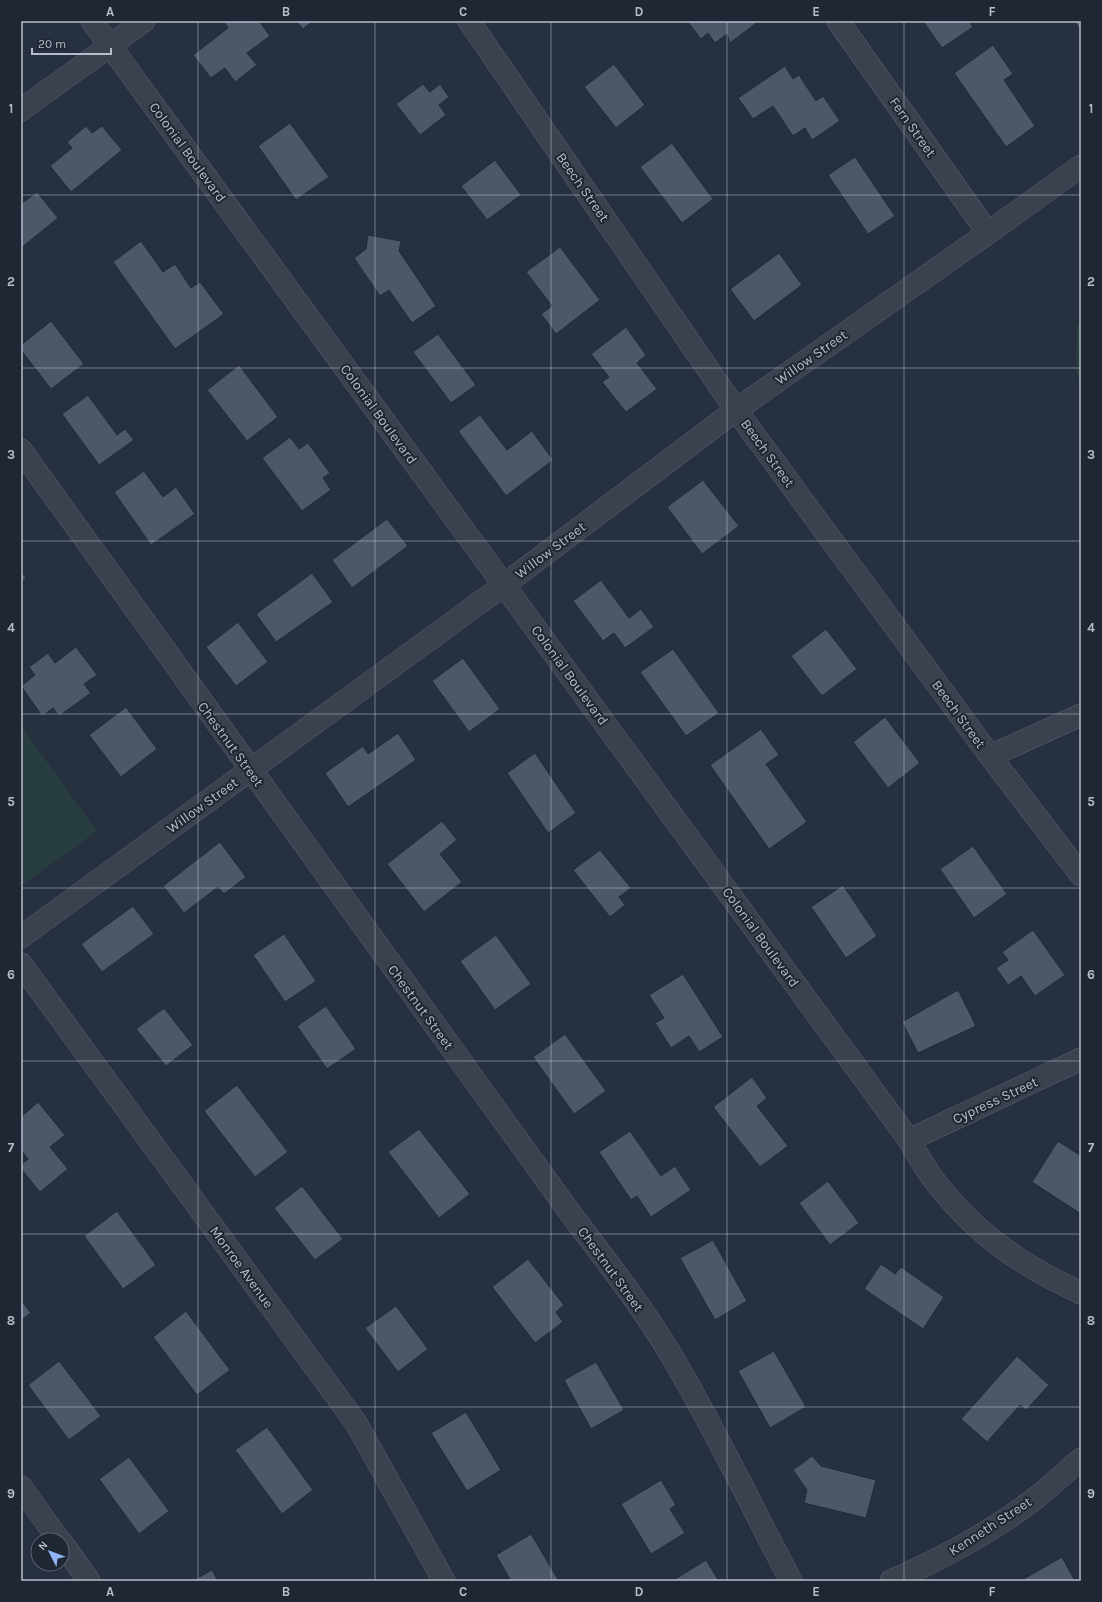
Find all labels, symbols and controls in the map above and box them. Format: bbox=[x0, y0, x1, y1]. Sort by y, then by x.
text: A bbox=[106, 4, 114, 19]
text: B bbox=[282, 4, 290, 19]
text: C bbox=[459, 4, 467, 19]
text: D bbox=[635, 4, 644, 19]
text: E bbox=[812, 4, 820, 19]
text: F bbox=[988, 4, 996, 19]
scale bar bbox=[32, 30, 111, 56]
text: 20 m bbox=[38, 37, 66, 51]
street label: Fern Street bbox=[886, 94, 939, 161]
street label: Colonial Boulevard bbox=[146, 99, 230, 206]
text: 1 bbox=[9, 101, 13, 116]
text: 1 bbox=[1089, 101, 1093, 116]
street label: Beech Street bbox=[553, 149, 613, 225]
text: 2 bbox=[7, 274, 15, 289]
text: 2 bbox=[1087, 274, 1095, 289]
street label: Willow Street bbox=[772, 326, 851, 388]
street label: Colonial Boulevard bbox=[337, 361, 421, 468]
street label: Beech Street bbox=[737, 416, 798, 491]
text: 3 bbox=[7, 447, 15, 462]
text: 3 bbox=[1087, 447, 1095, 462]
street label: Willow Street bbox=[512, 518, 589, 582]
text: 4 bbox=[7, 620, 15, 635]
text: 4 bbox=[1087, 620, 1095, 635]
street label: Colonial Boulevard bbox=[528, 622, 612, 729]
street label: Beech Street bbox=[928, 677, 989, 752]
street label: Chestnut Street bbox=[194, 699, 267, 790]
street label: Willow Street bbox=[163, 774, 241, 837]
text: 5 bbox=[7, 794, 15, 809]
text: 5 bbox=[1087, 794, 1095, 809]
street label: Colonial Boulevard bbox=[719, 884, 803, 991]
street label: Chestnut Street bbox=[384, 962, 457, 1053]
text: 6 bbox=[7, 967, 15, 982]
text: 6 bbox=[1087, 967, 1095, 982]
street label: Cypress Street bbox=[950, 1073, 1041, 1128]
text: 7 bbox=[8, 1140, 15, 1155]
text: 7 bbox=[1088, 1140, 1095, 1155]
street label: Monroe Avenue bbox=[206, 1223, 277, 1312]
street label: Chestnut Street bbox=[574, 1224, 647, 1315]
text: 8 bbox=[7, 1313, 15, 1328]
text: 8 bbox=[1087, 1313, 1095, 1328]
text: 9 bbox=[7, 1486, 15, 1501]
text: 9 bbox=[1087, 1486, 1095, 1501]
street label: Kenneth Street bbox=[946, 1493, 1035, 1559]
north arrow bbox=[30, 1532, 70, 1572]
text: N bbox=[35, 1538, 50, 1553]
text: A bbox=[106, 1584, 114, 1599]
text: B bbox=[282, 1584, 290, 1599]
text: C bbox=[459, 1584, 467, 1599]
text: D bbox=[635, 1584, 644, 1599]
text: E bbox=[812, 1584, 820, 1599]
text: F bbox=[988, 1584, 996, 1599]

